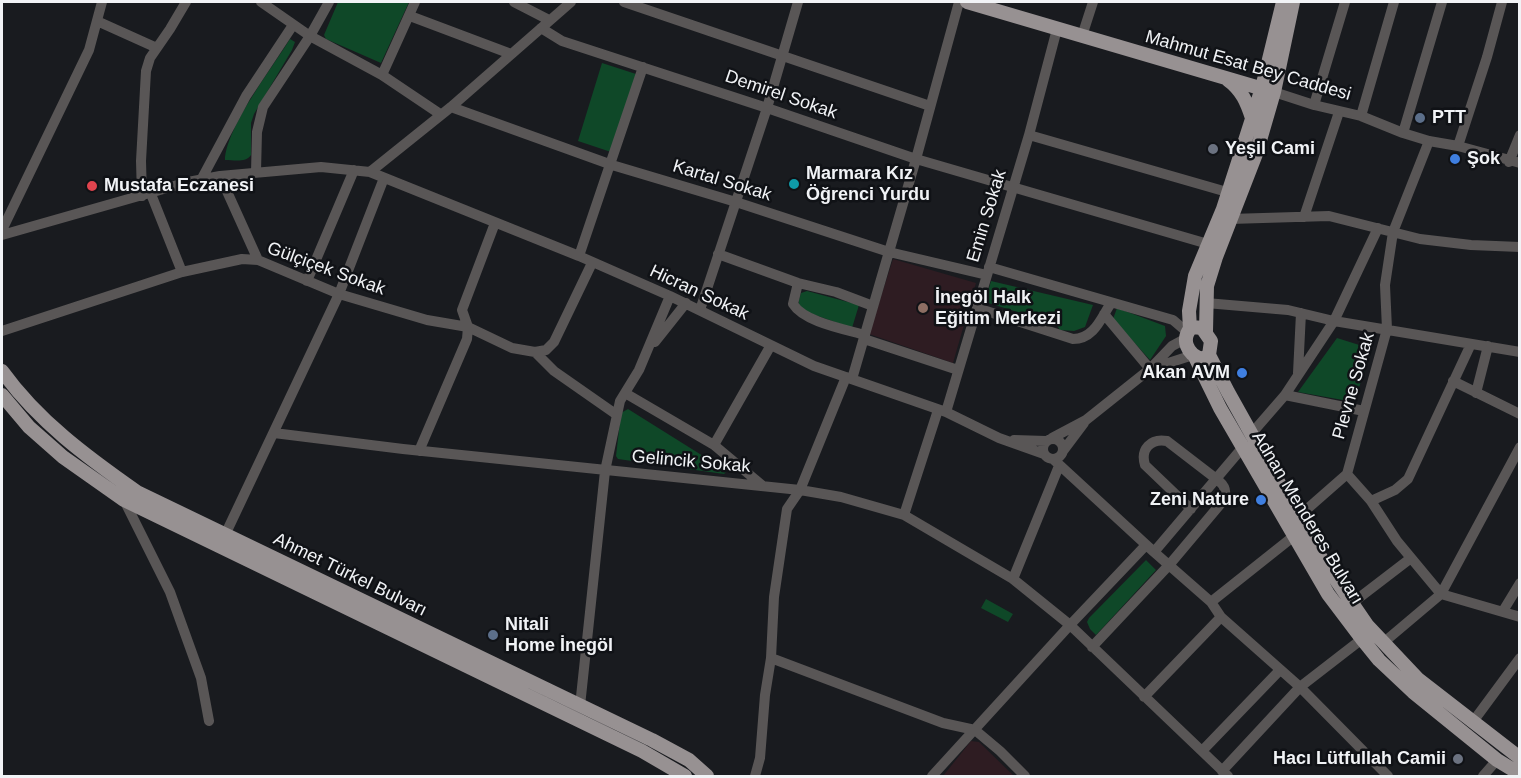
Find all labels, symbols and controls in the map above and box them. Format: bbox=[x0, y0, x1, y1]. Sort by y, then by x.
street label: Mahmut Esat Bey Caddesi bbox=[1143, 26, 1353, 106]
street label: Demirel Sokak bbox=[722, 66, 840, 124]
place label: PTT bbox=[1432, 107, 1466, 129]
marker: PTT bbox=[1413, 111, 1427, 125]
place label: Yeşil Cami bbox=[1225, 138, 1315, 160]
marker: Yeşil Cami bbox=[1206, 142, 1220, 156]
place label: Şok bbox=[1467, 148, 1500, 170]
marker: Şok bbox=[1448, 152, 1462, 166]
street label: Kartal Sokak bbox=[670, 156, 774, 206]
place label: Marmara Kız Öğrenci Yurdu bbox=[806, 163, 930, 206]
street label: Emin Sokak bbox=[963, 167, 1011, 265]
place label: Mustafa Eczanesi bbox=[104, 175, 254, 197]
marker: Marmara Kız Öğrenci Yurdu bbox=[787, 177, 801, 191]
marker: Mustafa Eczanesi bbox=[85, 179, 99, 193]
street label: Gülçiçek Sokak bbox=[264, 238, 388, 300]
street label: Hicran Sokak bbox=[646, 261, 752, 325]
place label: İnegöl Halk Eğitim Merkezi bbox=[935, 287, 1061, 330]
marker: İnegöl Halk Eğitim Merkezi bbox=[916, 301, 930, 315]
street label: Plevne Sokak bbox=[1328, 330, 1380, 442]
place label: Akan AVM bbox=[1142, 362, 1230, 384]
marker: Akan AVM bbox=[1235, 366, 1249, 380]
street label: Adnan Menderes Bulvarı bbox=[1247, 428, 1367, 608]
street label: Gelincik Sokak bbox=[631, 446, 751, 478]
place label: Zeni Nature bbox=[1150, 489, 1249, 511]
marker: Zeni Nature bbox=[1254, 493, 1268, 507]
street label: Ahmet Türkel Bulvarı bbox=[270, 528, 430, 622]
place label: Nitali Home İnegöl bbox=[505, 614, 613, 656]
marker: Nitali Home İnegöl bbox=[486, 628, 500, 642]
place label: Hacı Lütfullah Camii bbox=[1273, 748, 1446, 770]
marker: Hacı Lütfullah Camii bbox=[1451, 752, 1465, 766]

